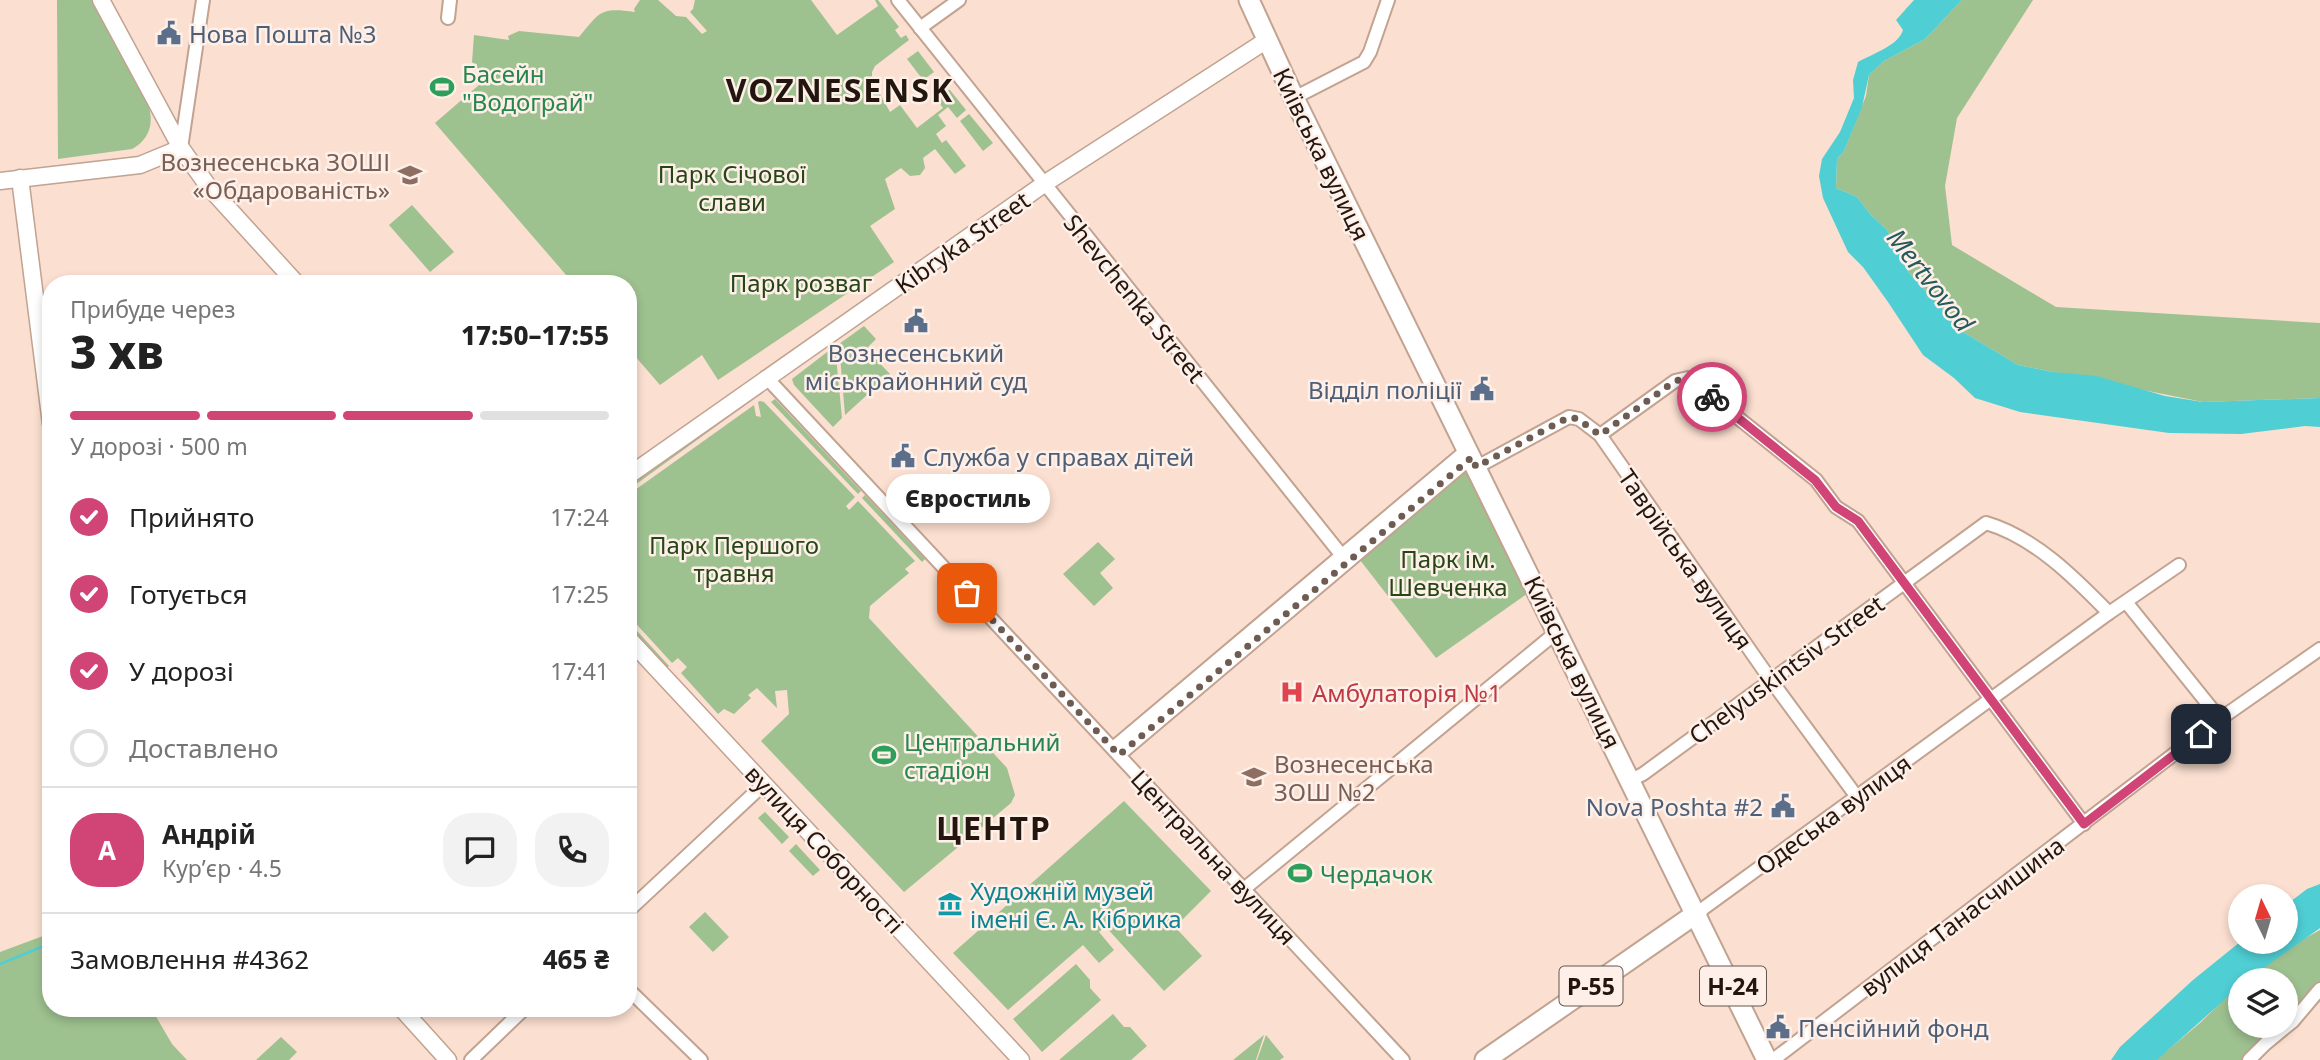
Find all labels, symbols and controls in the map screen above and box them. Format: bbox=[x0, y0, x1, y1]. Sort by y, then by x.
place label: Нова Пошта №3 bbox=[189, 17, 376, 50]
public building icon: Нова Пошта №3 bbox=[155, 19, 183, 47]
place label: Басейн "Водограй" bbox=[462, 57, 593, 118]
street label: Київська вулиця bbox=[1266, 62, 1378, 246]
district label: VOZNESENSK bbox=[726, 68, 954, 111]
sports icon: Басейн "Водограй" bbox=[428, 73, 456, 101]
place label: Вознесенська ЗОШІ «Обдарованість» bbox=[160, 145, 390, 206]
park label: Парк Січової слави bbox=[658, 157, 806, 218]
school or university icon: Вознесенська ЗОШІ «Обдарованість» bbox=[396, 161, 424, 189]
street label: Kibryka Street bbox=[888, 183, 1036, 301]
street label: Shevchenka Street bbox=[1057, 207, 1213, 389]
water label: Mertvovod bbox=[1879, 221, 1983, 340]
park label: Парк розваг bbox=[730, 266, 873, 299]
text: Прибуде через bbox=[70, 293, 235, 325]
public building icon: Вознесенський міськрайонний суд bbox=[902, 307, 930, 335]
text: 17:50–17:55 bbox=[461, 317, 609, 353]
text: 3 хв bbox=[70, 320, 164, 382]
place label: Вознесенський міськрайонний суд bbox=[805, 336, 1028, 397]
courier bbox=[1677, 362, 1747, 432]
place label: Відділ поліції bbox=[1308, 373, 1462, 406]
public building icon: Відділ поліції bbox=[1468, 375, 1496, 403]
icon: bike bbox=[1693, 378, 1731, 416]
text: У дорозі · 500 m bbox=[70, 430, 248, 462]
place label: Служба у справах дітей bbox=[923, 440, 1194, 473]
public building icon: Служба у справах дітей bbox=[889, 442, 917, 470]
street label: Таврійська вулиця bbox=[1611, 462, 1761, 656]
callout: Євростиль bbox=[885, 474, 1049, 523]
text: Євростиль bbox=[905, 482, 1031, 514]
icon: check bbox=[70, 498, 108, 536]
text: Прийнято bbox=[129, 499, 254, 535]
text: 17:24 bbox=[550, 501, 609, 533]
park label: Парк Першого травня bbox=[649, 528, 819, 589]
park label: Парк ім. Шевченка bbox=[1388, 542, 1508, 603]
pin bbox=[937, 563, 997, 623]
street label: Київська вулиця bbox=[1517, 570, 1629, 754]
icon: bag bbox=[948, 574, 986, 612]
icon: check bbox=[70, 575, 108, 613]
text: Готується bbox=[129, 576, 248, 612]
text: 17:25 bbox=[550, 578, 609, 610]
street label: Chelyuskintsiv Street bbox=[1682, 587, 1891, 751]
icon: check bbox=[70, 652, 108, 690]
text: У дорозі bbox=[129, 653, 234, 689]
text: 17:41 bbox=[550, 655, 609, 687]
place label: Амбулаторія №1 bbox=[1312, 676, 1502, 709]
hospital icon: Амбулаторія №1 bbox=[1278, 678, 1306, 706]
pin bbox=[2171, 704, 2231, 764]
icon: home bbox=[2182, 715, 2220, 753]
place label: Центральний стадіон bbox=[904, 725, 1061, 786]
text: Доставлено bbox=[129, 730, 278, 766]
sports icon: Центральний стадіон bbox=[870, 741, 898, 769]
street label: Одеська вулиця bbox=[1749, 746, 1917, 882]
place label: Вознесенська ЗОШ №2 bbox=[1274, 747, 1434, 808]
street label: вулиця Соборності bbox=[738, 758, 912, 940]
street label: Центральна вулиця bbox=[1124, 762, 1304, 952]
school or university icon: Вознесенська ЗОШ №2 bbox=[1240, 763, 1268, 791]
place label: Nova Poshta #2 bbox=[1586, 790, 1763, 823]
public building icon: Nova Poshta #2 bbox=[1769, 792, 1797, 820]
district label: ЦЕНТР bbox=[936, 806, 1052, 849]
button: chat bbox=[443, 813, 517, 887]
button: phone bbox=[535, 813, 609, 887]
text: Андрій bbox=[162, 816, 256, 852]
street label: вулиця Танасчишина bbox=[1853, 828, 2071, 1004]
text: А bbox=[98, 832, 116, 868]
text: Кур’єр · 4.5 bbox=[162, 852, 282, 884]
place label: Чердачок bbox=[1320, 857, 1433, 890]
sports icon: Чердачок bbox=[1286, 859, 1314, 887]
place label: Художній музей імені Є. А. Кібрика bbox=[970, 874, 1182, 935]
north arrow bbox=[2228, 884, 2298, 954]
map controls bbox=[2228, 884, 2298, 1038]
museum icon: Художній музей імені Є. А. Кібрика bbox=[936, 890, 964, 918]
text: Замовлення #4362 bbox=[70, 941, 309, 977]
text: 465 ₴ bbox=[543, 941, 609, 977]
road number: Р-55 bbox=[1560, 967, 1622, 1006]
road number: Н-24 bbox=[1700, 967, 1766, 1006]
button: layers bbox=[2228, 968, 2298, 1038]
place label: Пенсійний фонд bbox=[1798, 1011, 1989, 1044]
public building icon: Пенсійний фонд bbox=[1764, 1013, 1792, 1041]

